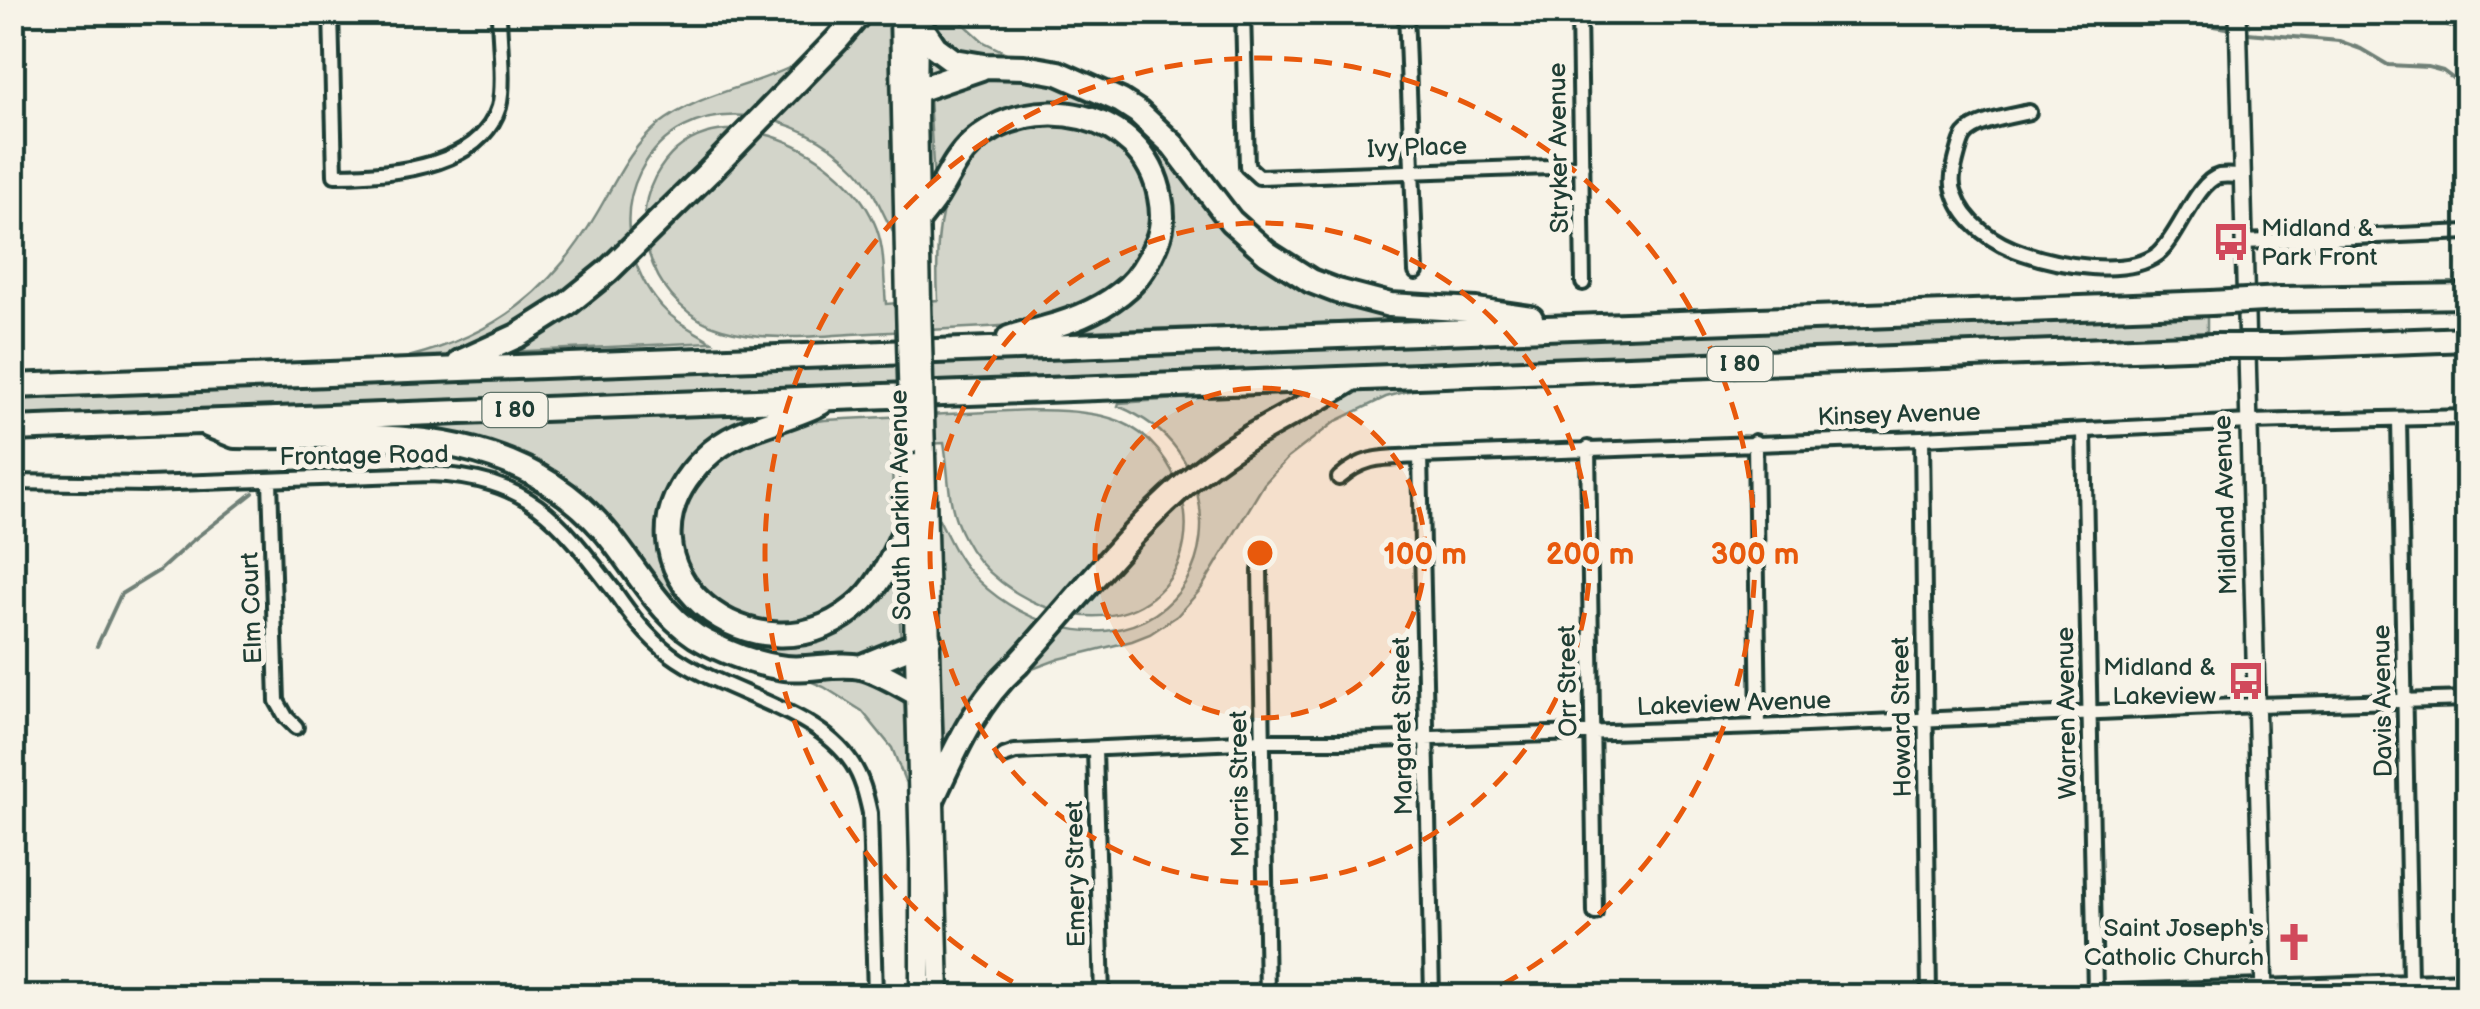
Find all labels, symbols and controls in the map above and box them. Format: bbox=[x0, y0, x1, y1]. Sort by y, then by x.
street label: Stryker Avenue bbox=[1542, 62, 1576, 234]
street label: Ivy Place bbox=[1366, 131, 1468, 165]
place label: Midland & Park Front bbox=[2261, 213, 2378, 273]
bus stop icon: Midland & Park Front bbox=[2210, 221, 2252, 263]
road number: I 80 bbox=[1708, 347, 1772, 381]
street label: South Larkin Avenue bbox=[883, 389, 919, 621]
road number: I 80 bbox=[482, 393, 548, 427]
street label: Kinsey Avenue bbox=[1817, 397, 1981, 433]
street label: Midland Avenue bbox=[2207, 414, 2245, 596]
street label: Frontage Road bbox=[279, 439, 449, 473]
centre of rings bbox=[1242, 535, 1278, 571]
text: 100 m bbox=[1383, 537, 1467, 573]
text: 200 m bbox=[1546, 537, 1634, 573]
text: 300 m bbox=[1711, 537, 1799, 573]
street label: Elm Court bbox=[235, 551, 269, 665]
street label: Orr Street bbox=[1552, 624, 1584, 737]
street label: Davis Avenue bbox=[2366, 624, 2400, 778]
street label: Warren Avenue bbox=[2050, 626, 2084, 800]
street label: Margaret Street bbox=[1386, 636, 1420, 816]
street label: Howard Street bbox=[1885, 636, 1919, 798]
place label: Midland & Lakeview bbox=[2103, 652, 2216, 712]
bus stop icon: Midland & Lakeview bbox=[2225, 660, 2267, 702]
street label: Lakeview Avenue bbox=[1636, 685, 1832, 723]
street label: Morris Street bbox=[1223, 710, 1257, 858]
street label: Emery Street bbox=[1059, 800, 1093, 948]
place label: Saint Joseph's Catholic Church bbox=[2084, 913, 2264, 973]
church icon: Saint Joseph's Catholic Church bbox=[2273, 921, 2315, 963]

